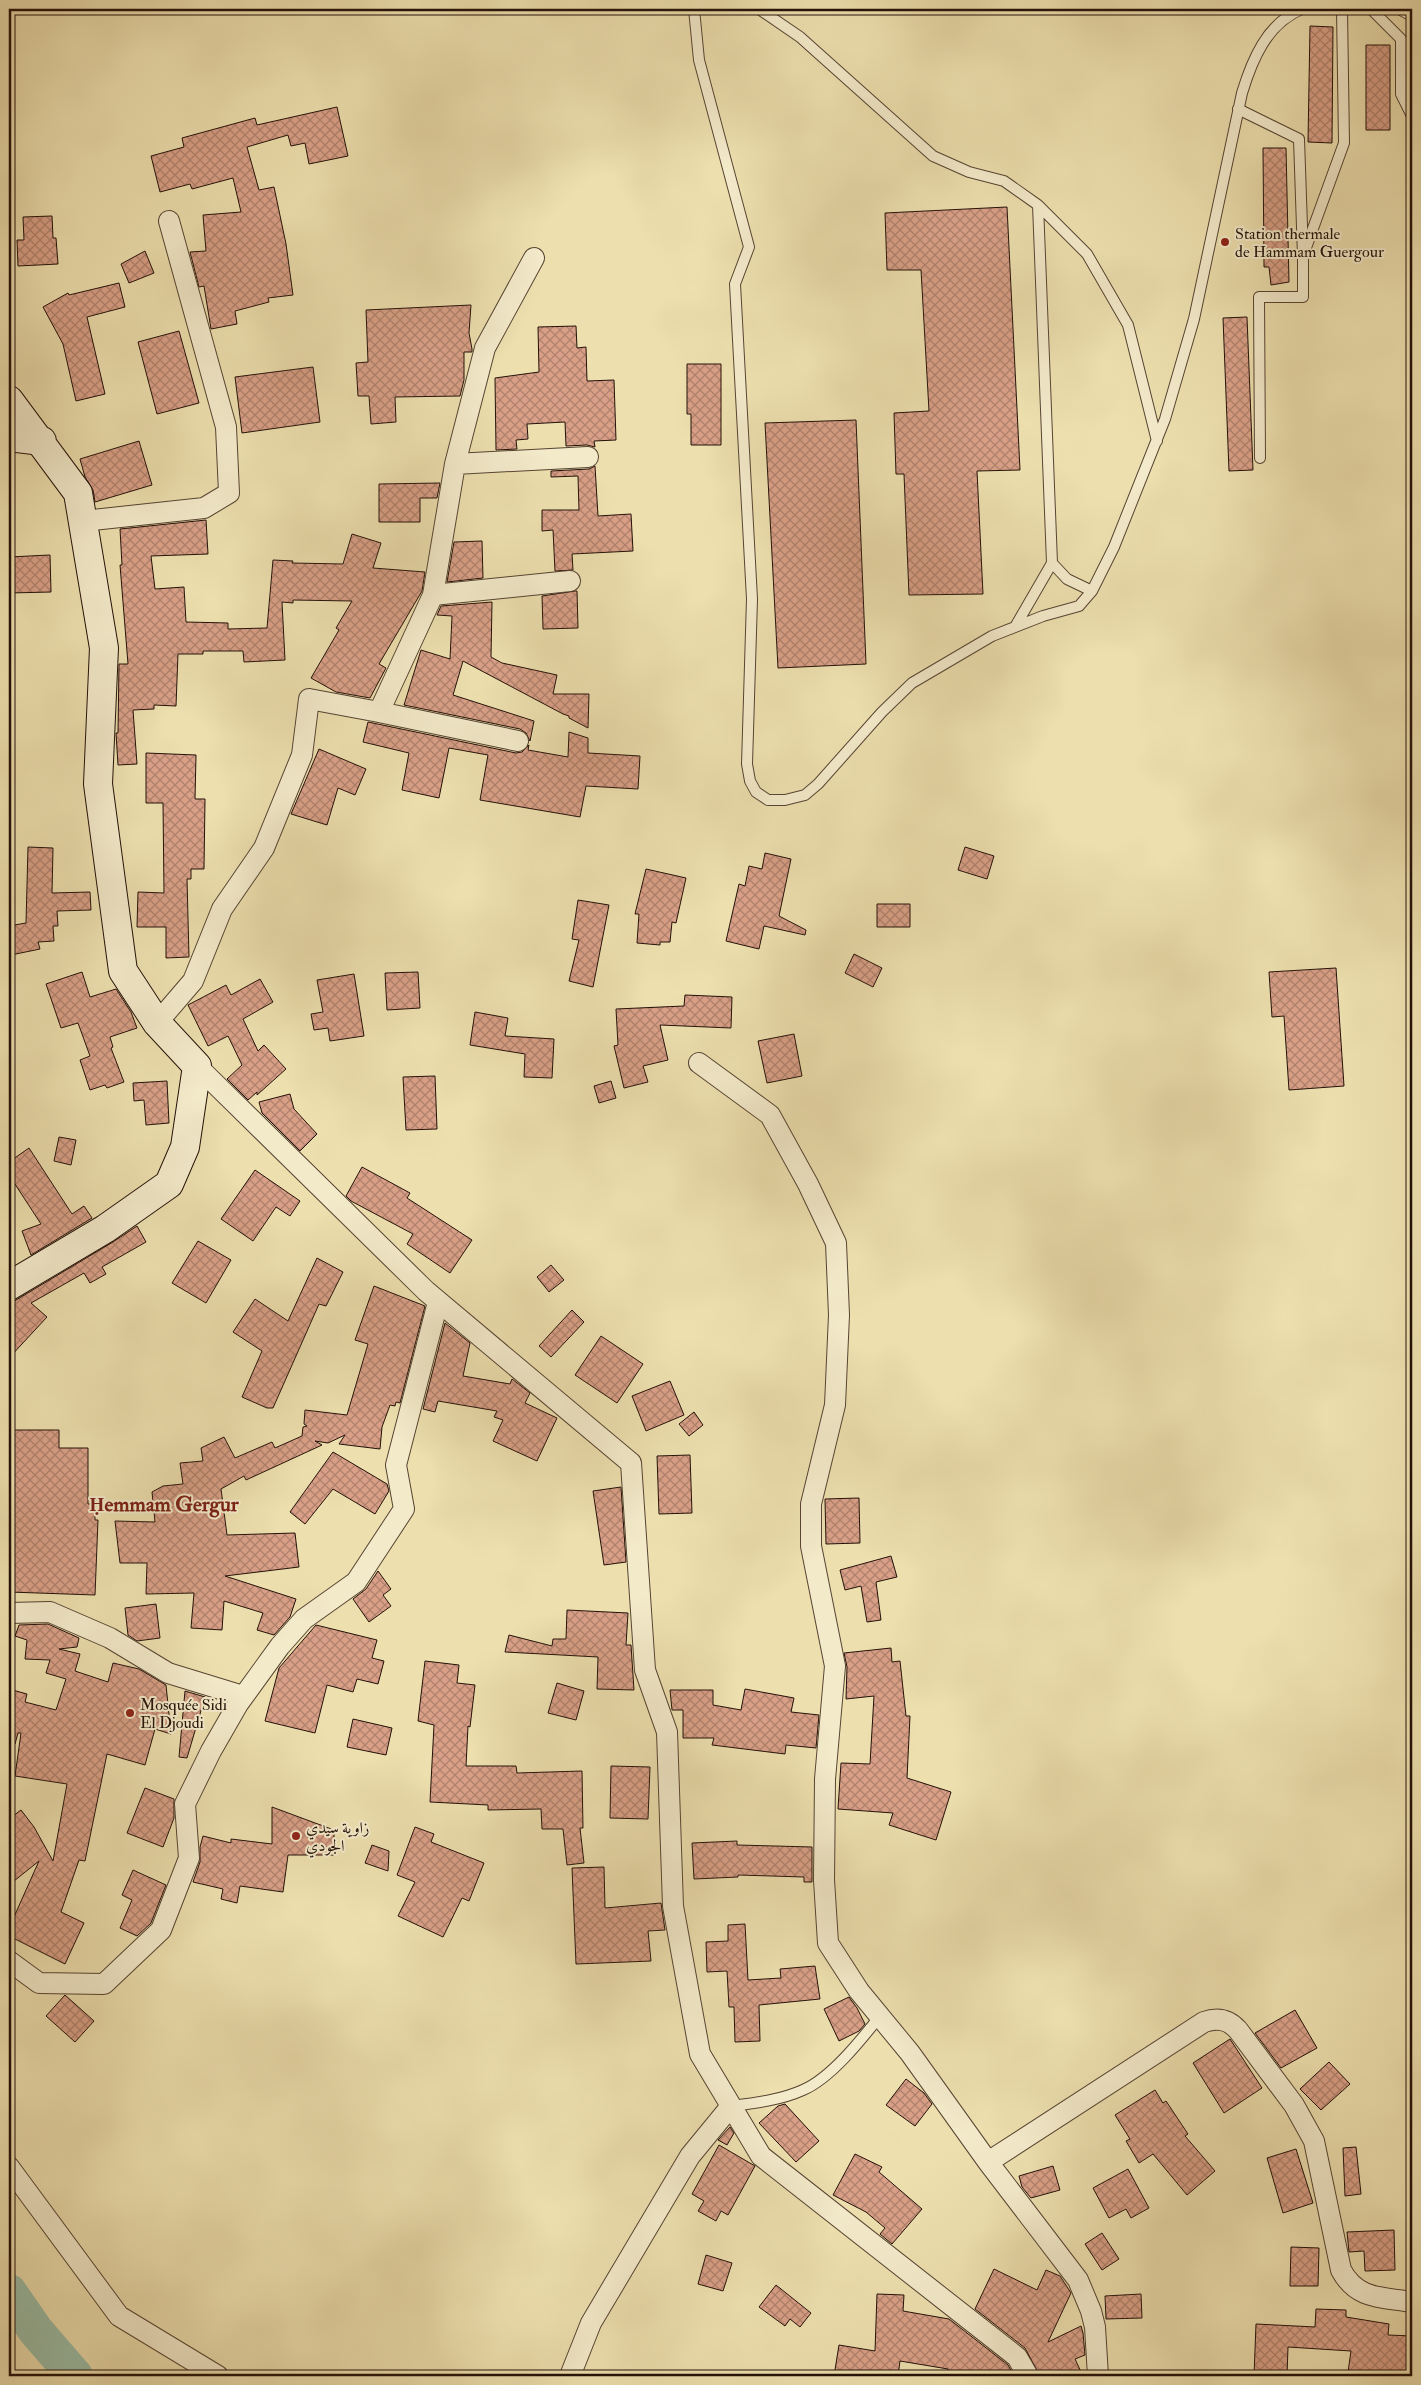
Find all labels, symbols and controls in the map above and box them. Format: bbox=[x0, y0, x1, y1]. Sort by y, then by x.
place label: Station thermale de Hammam Guergour bbox=[1235, 224, 1384, 262]
marker: Station thermale de Hammam Guergour bbox=[1219, 236, 1231, 248]
district label: Ḥemmam Gergur bbox=[89, 1491, 240, 1518]
place label: Mosquée Sidi El Djoudi bbox=[140, 1695, 227, 1733]
marker: Mosquée Sidi El Djoudi bbox=[124, 1707, 136, 1719]
place label: زاوية سيدي الجودي bbox=[306, 1818, 369, 1858]
marker: زاوية سيدي الجودي bbox=[290, 1830, 302, 1842]

